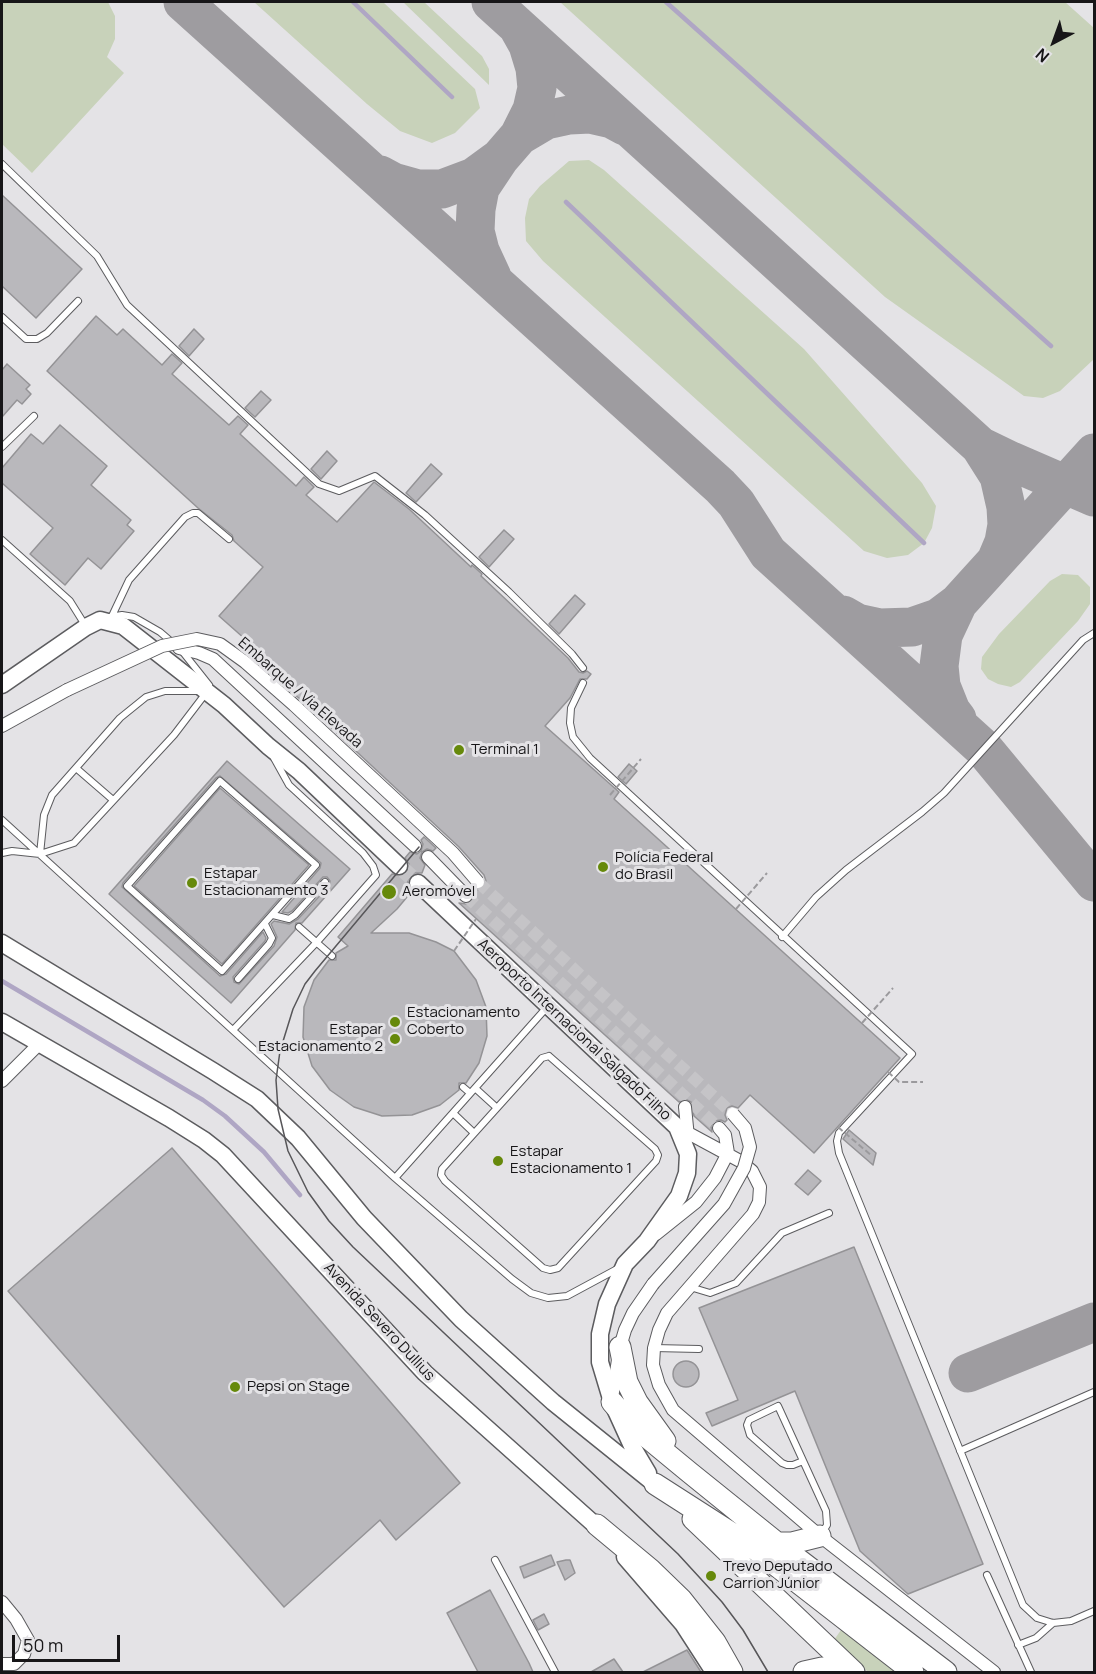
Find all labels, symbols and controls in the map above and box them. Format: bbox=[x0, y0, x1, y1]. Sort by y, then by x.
north arrow bbox=[1024, 12, 1084, 72]
text: N bbox=[1031, 44, 1054, 68]
street label: Embarque / Via Elevada bbox=[234, 634, 366, 752]
place label: Terminal 1 bbox=[471, 741, 539, 759]
marker: Terminal 1 bbox=[452, 743, 466, 757]
place label: Polícia Federal do Brasil bbox=[615, 849, 713, 884]
marker: Polícia Federal do Brasil bbox=[596, 860, 610, 874]
place label: Estapar Estacionamento 3 bbox=[204, 865, 328, 900]
marker: Estapar Estacionamento 3 bbox=[185, 876, 199, 890]
marker: Aeromóvel bbox=[380, 883, 398, 901]
place label: Aeromóvel bbox=[402, 883, 475, 901]
street label: Aeroporto Internacional Salgado Filho bbox=[473, 935, 675, 1125]
place label: Estacionamento Coberto bbox=[407, 1004, 520, 1039]
marker: Estacionamento Coberto bbox=[388, 1015, 402, 1029]
place label: Estapar Estacionamento 2 bbox=[258, 1021, 383, 1056]
marker: Estapar Estacionamento 2 bbox=[388, 1032, 402, 1046]
place label: Estapar Estacionamento 1 bbox=[510, 1143, 632, 1178]
marker: Estapar Estacionamento 1 bbox=[491, 1154, 505, 1168]
street label: Avenida Severo Dullius bbox=[320, 1259, 438, 1385]
place label: Pepsi on Stage bbox=[247, 1378, 350, 1396]
marker: Pepsi on Stage bbox=[228, 1380, 242, 1394]
place label: Trevo Deputado Carrion Júnior bbox=[723, 1558, 833, 1593]
marker: Trevo Deputado Carrion Júnior bbox=[704, 1569, 718, 1583]
scale bar bbox=[15, 1623, 123, 1661]
text: 50 m bbox=[23, 1633, 63, 1657]

